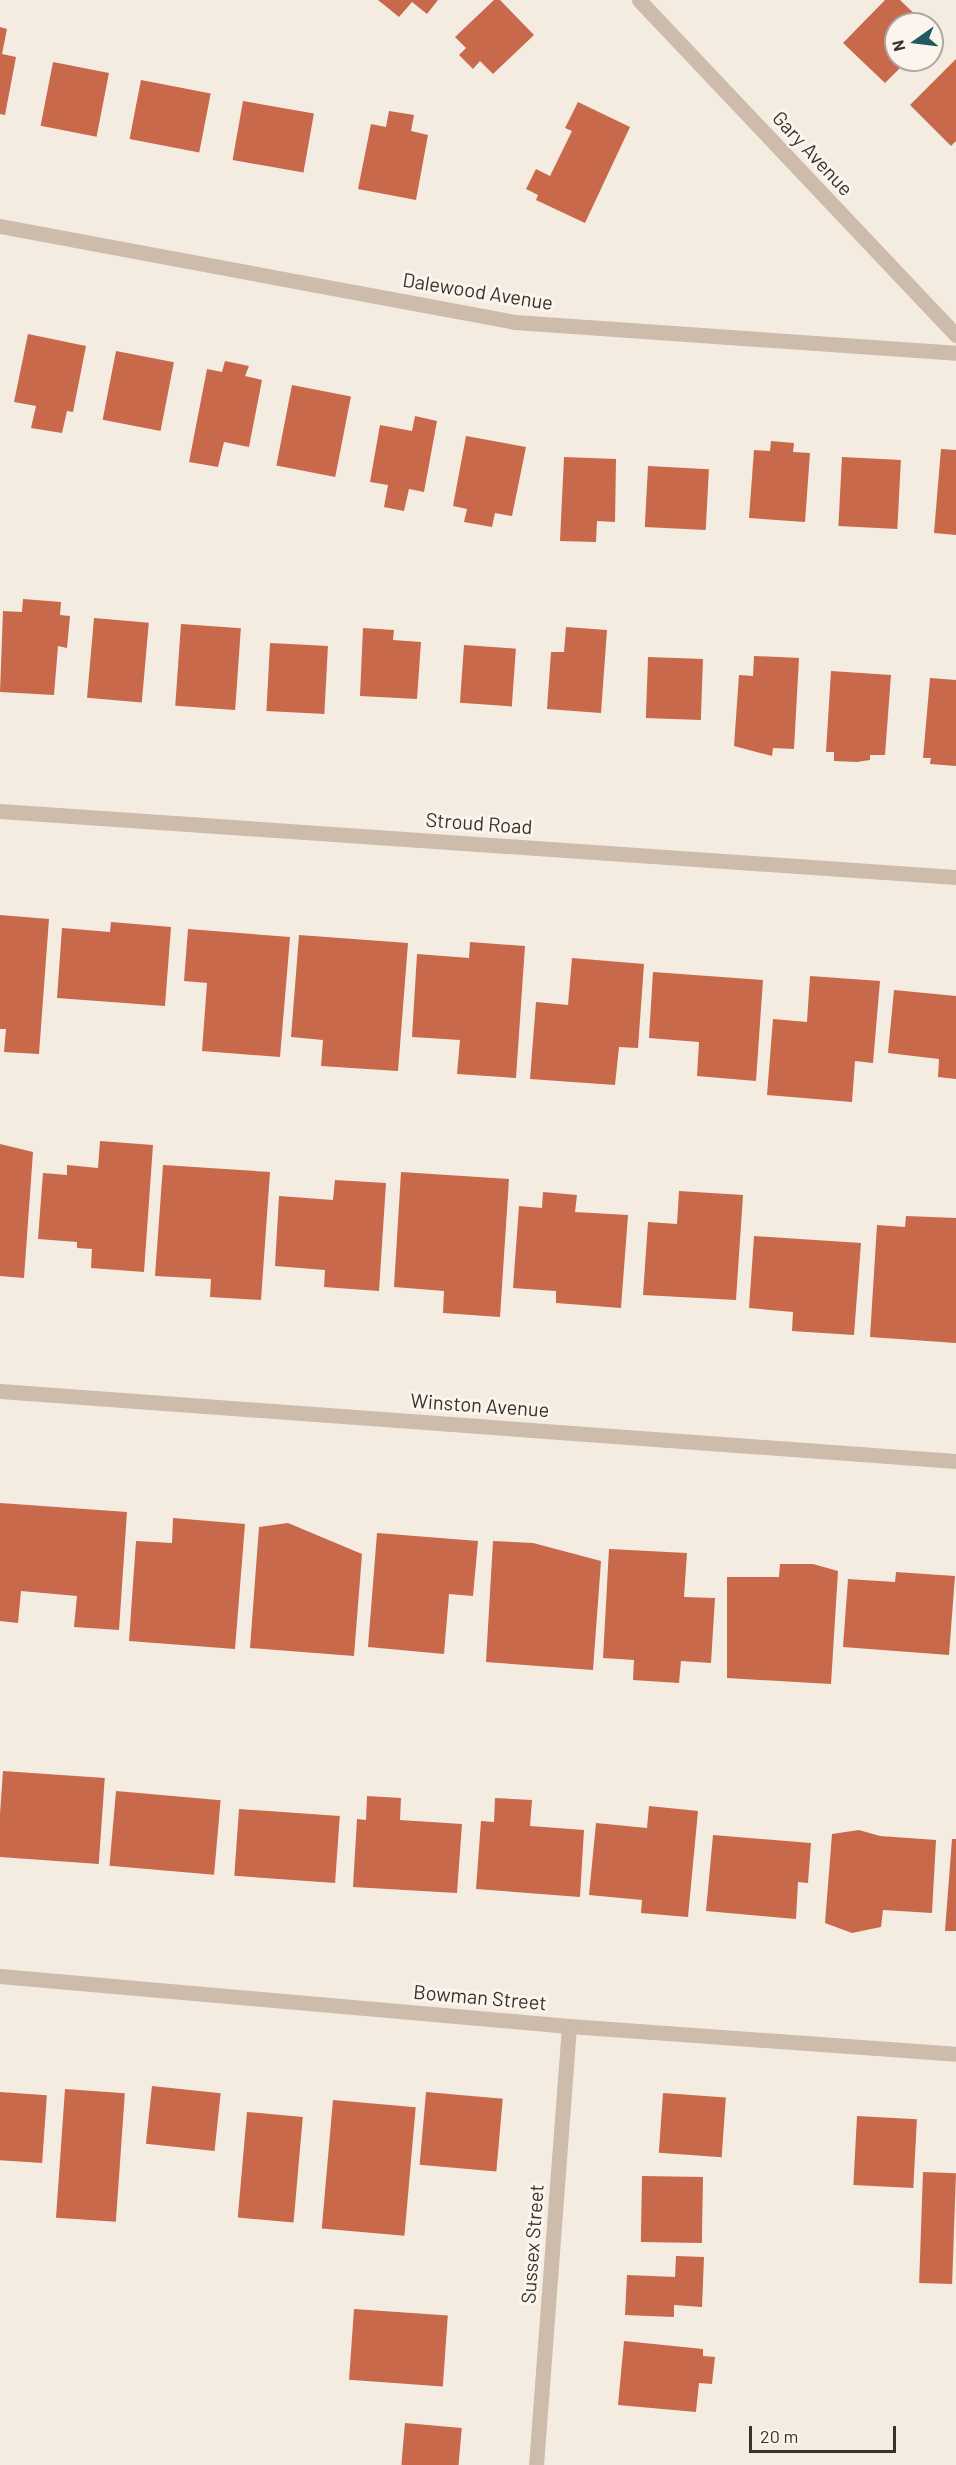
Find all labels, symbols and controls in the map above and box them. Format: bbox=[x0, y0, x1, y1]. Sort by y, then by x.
north arrow bbox=[884, 12, 944, 72]
text: N bbox=[887, 39, 908, 53]
street label: Gary Avenue bbox=[768, 106, 858, 200]
street label: Dalewood Avenue bbox=[401, 267, 555, 315]
street label: Stroud Road bbox=[425, 807, 533, 839]
street label: Winston Avenue bbox=[410, 1388, 550, 1422]
street label: Bowman Street bbox=[412, 1979, 548, 2015]
street label: Sussex Street bbox=[516, 2183, 548, 2305]
scale bar bbox=[752, 2414, 899, 2452]
text: 20 m bbox=[760, 2425, 798, 2447]

